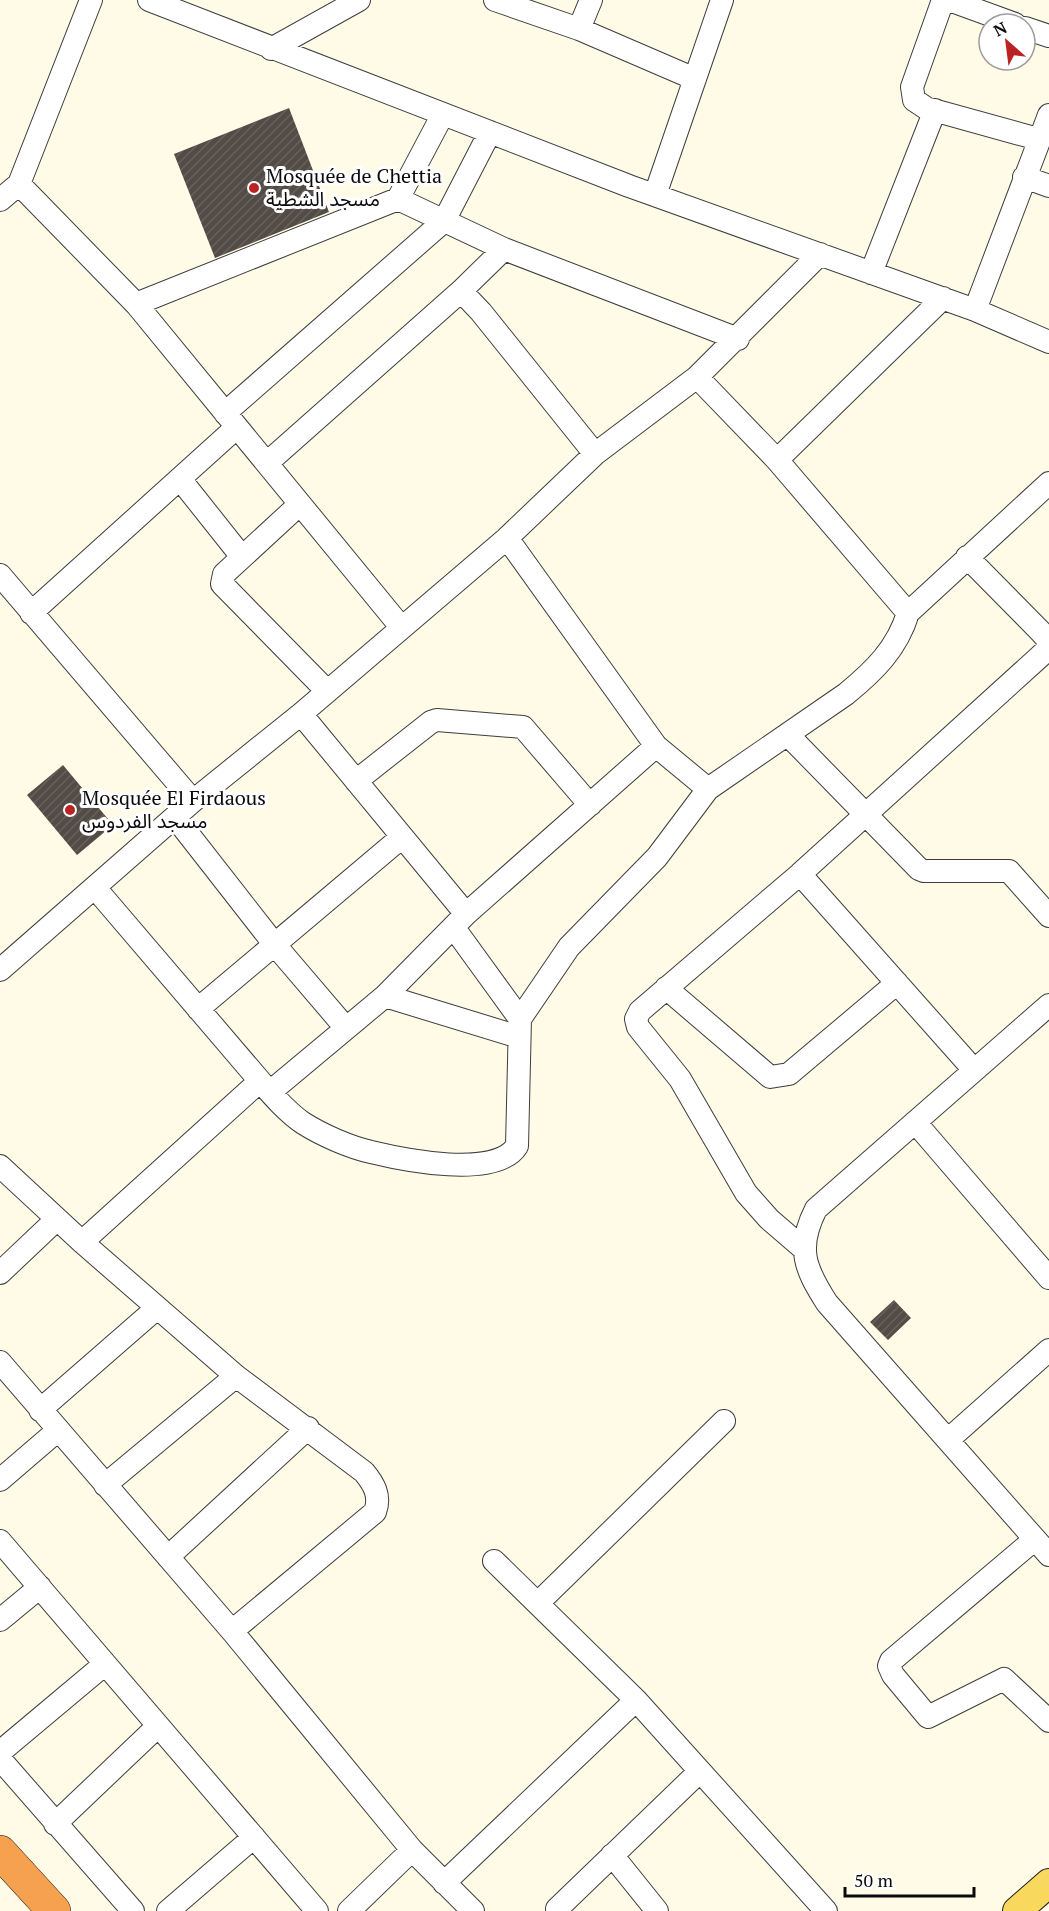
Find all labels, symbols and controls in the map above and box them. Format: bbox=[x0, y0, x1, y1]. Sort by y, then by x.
north arrow bbox=[977, 12, 1037, 72]
text: N bbox=[989, 16, 1010, 41]
place label: Mosquée de Chettia مسجد الشطية bbox=[266, 162, 442, 212]
marker: Mosquée de Chettia مسجد الشطية bbox=[247, 181, 261, 195]
place label: Mosquée El Firdaous مسجد الفردوس bbox=[82, 784, 266, 834]
marker: Mosquée El Firdaous مسجد الفردوس bbox=[63, 803, 77, 817]
scale bar bbox=[845, 1860, 974, 1898]
text: 50 m bbox=[854, 1868, 894, 1892]

